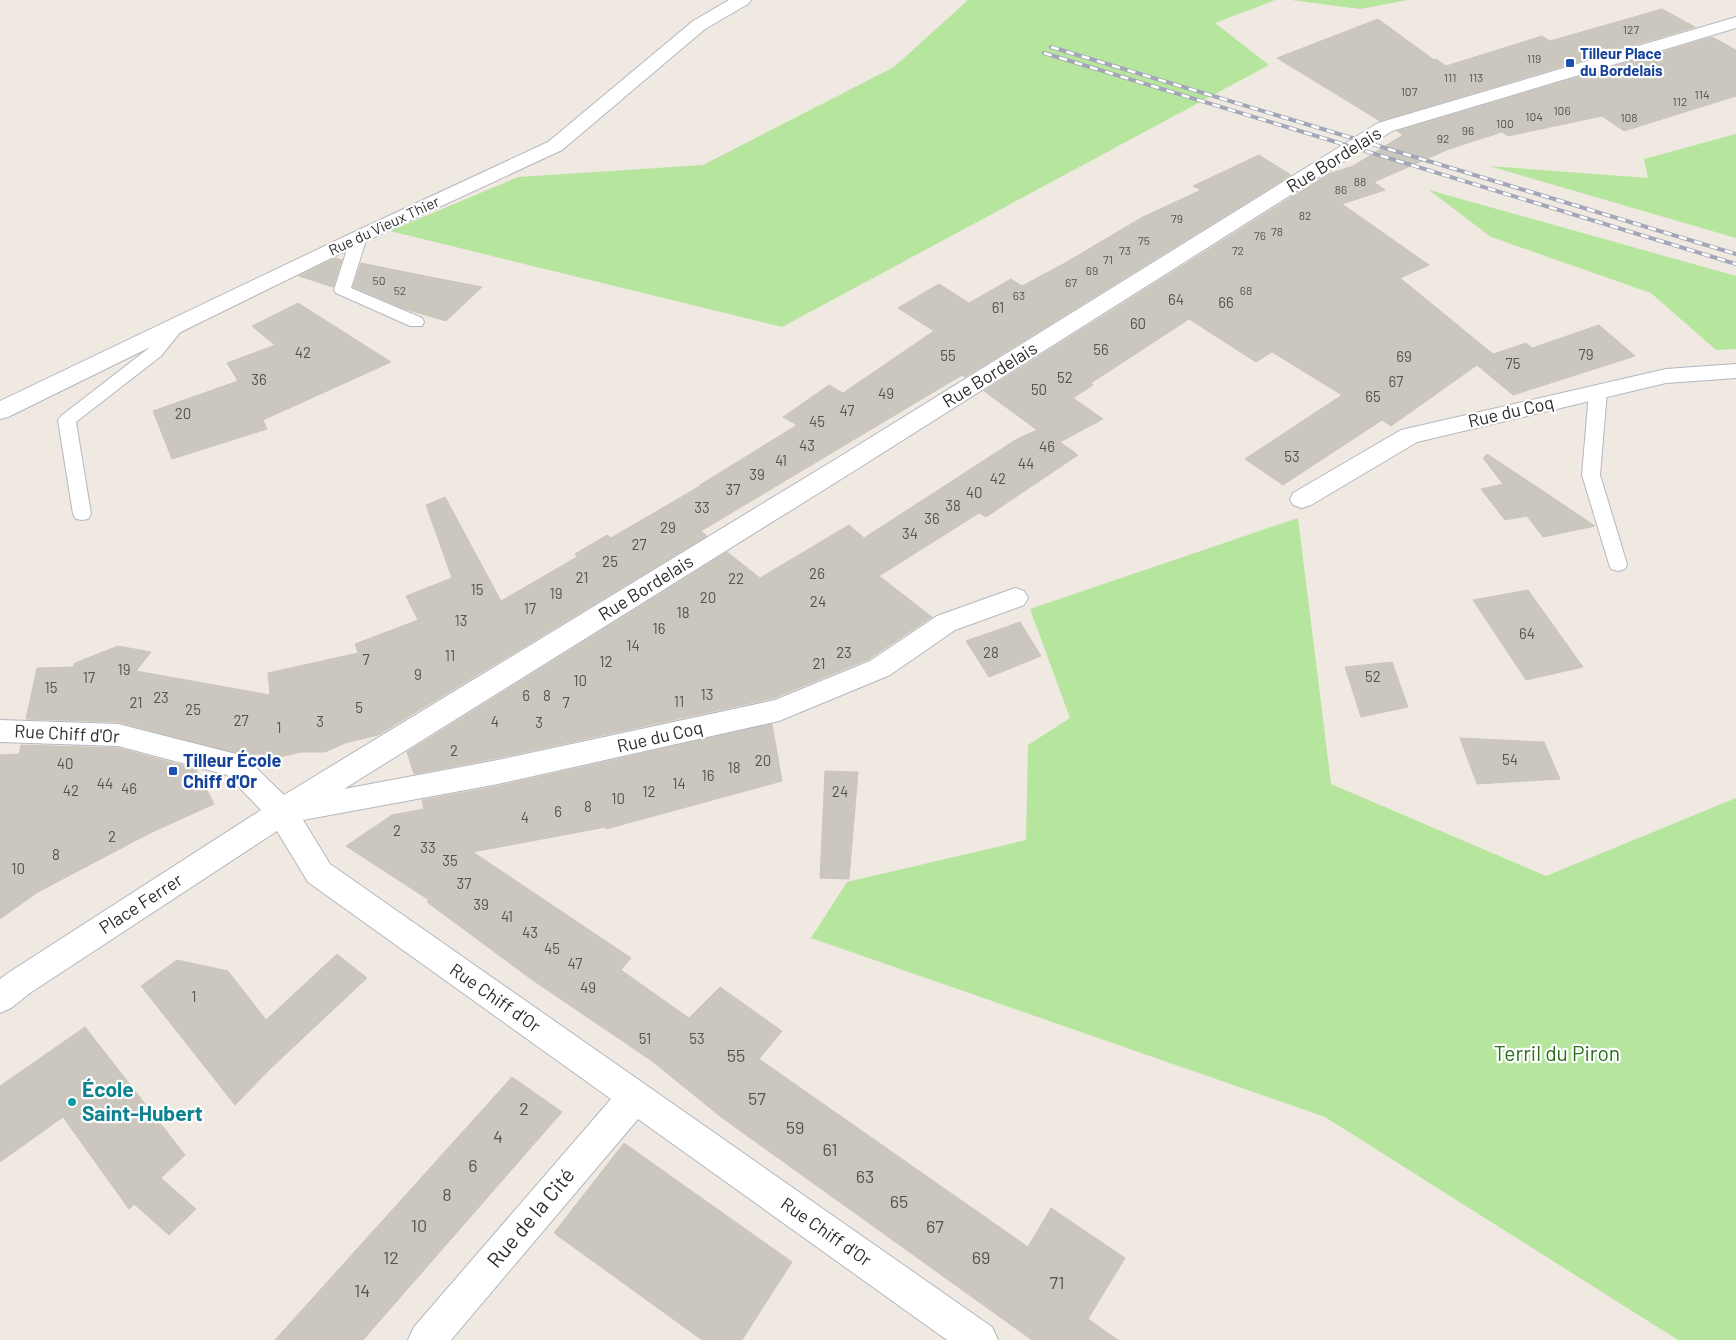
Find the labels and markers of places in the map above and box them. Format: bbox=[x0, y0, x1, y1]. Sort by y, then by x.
place label: Tilleur Place du Bordelais bbox=[1580, 44, 1663, 79]
marker: Tilleur Place du Bordelais bbox=[1564, 57, 1576, 69]
place label: Tilleur École Chiff d'Or bbox=[183, 749, 281, 792]
marker: Tilleur École Chiff d'Or bbox=[167, 765, 179, 777]
place label: École Saint-Hubert bbox=[82, 1076, 203, 1125]
marker: École Saint-Hubert bbox=[66, 1096, 78, 1108]

